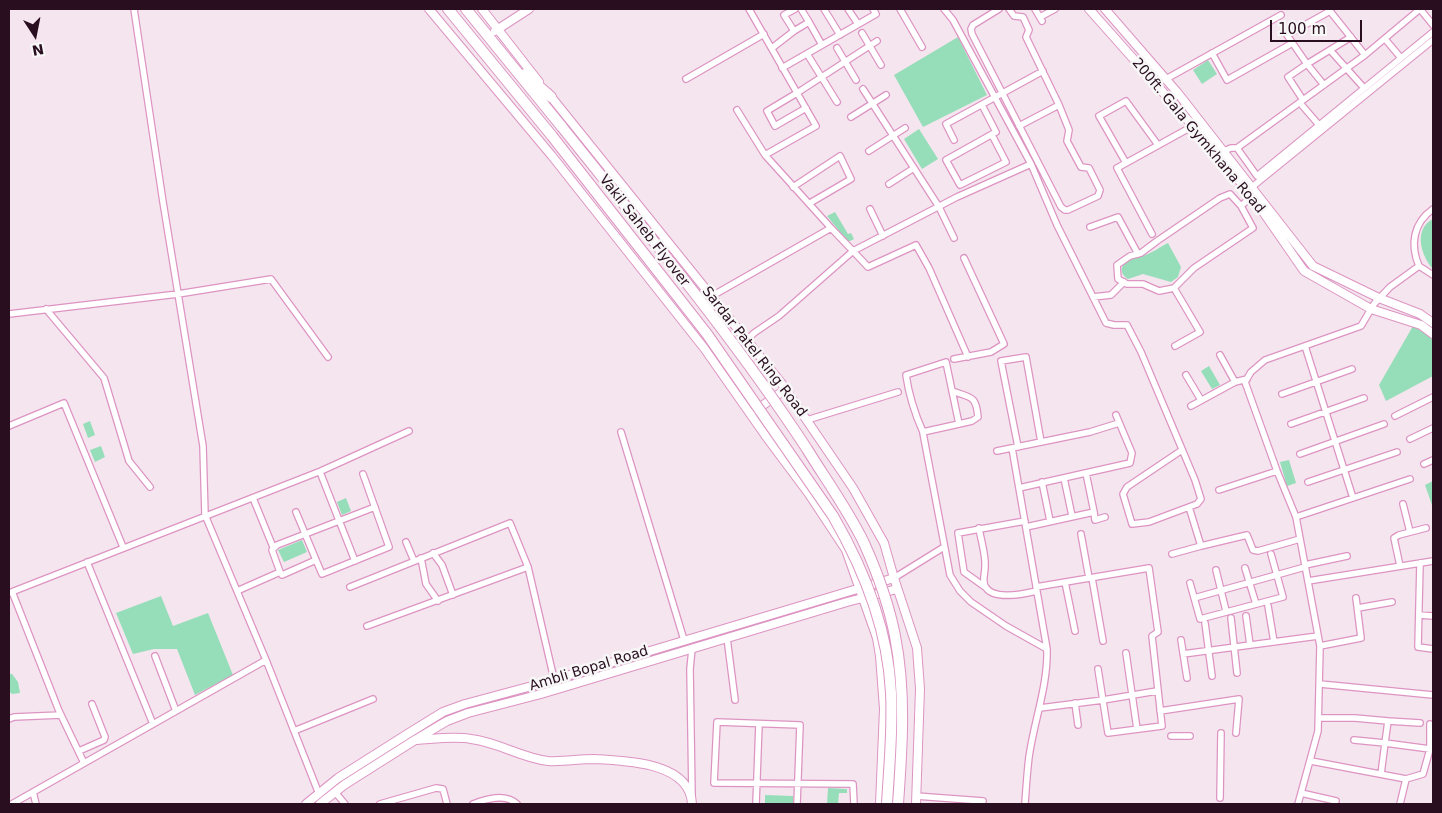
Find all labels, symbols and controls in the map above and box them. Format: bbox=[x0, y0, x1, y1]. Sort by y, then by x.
north arrow bbox=[10, 10, 60, 60]
scale bar bbox=[1272, 10, 1364, 42]
text: 100 m bbox=[1278, 20, 1326, 38]
text: N bbox=[31, 41, 45, 59]
street label: 200ft. Gala Gymkhana Road bbox=[1128, 55, 1268, 217]
street label: Vakil Saheb Flyover bbox=[595, 172, 693, 290]
street label: Sardar Patel Ring Road bbox=[698, 284, 810, 420]
street label: Ambli Bopal Road bbox=[528, 643, 650, 695]

